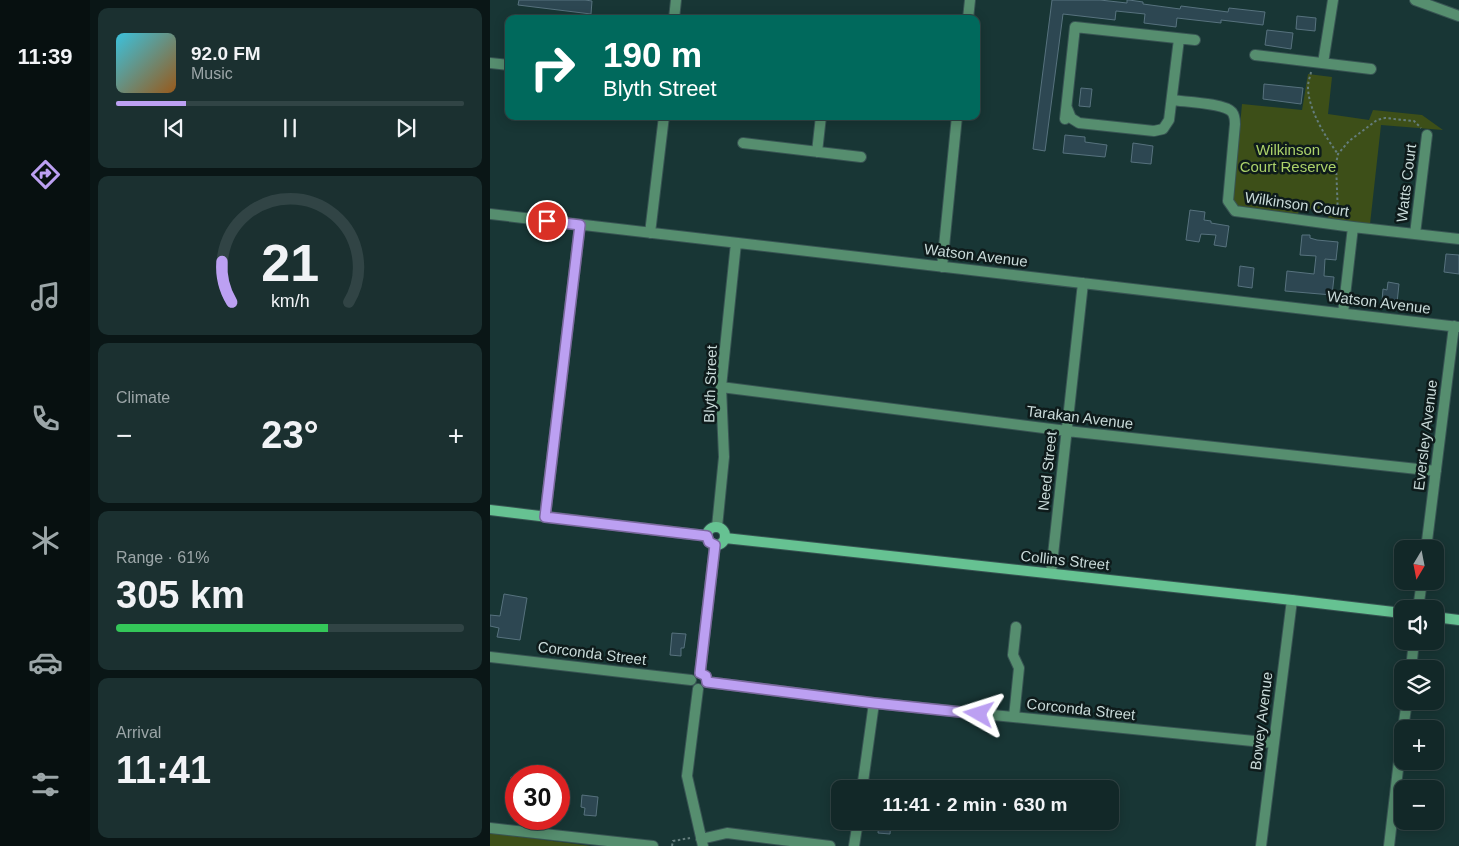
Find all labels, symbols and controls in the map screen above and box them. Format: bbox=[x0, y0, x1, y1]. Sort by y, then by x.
icon: right bbox=[520, 35, 585, 100]
text: 190 m bbox=[603, 35, 702, 74]
text: 92.0 FM bbox=[191, 43, 261, 64]
text: 11:39 bbox=[17, 44, 73, 69]
text: Music bbox=[191, 65, 233, 82]
text: Blyth Street bbox=[603, 76, 717, 101]
icon: previous bbox=[160, 114, 188, 142]
icon: pause bbox=[276, 114, 304, 142]
icon: next bbox=[392, 114, 420, 142]
park label: Wilkinson Court Reserve bbox=[1240, 141, 1336, 175]
street label: Watts Court bbox=[1393, 142, 1419, 223]
icon: directions bbox=[28, 157, 63, 192]
street label: Wilkinson Court bbox=[1244, 188, 1351, 220]
pin bbox=[526, 200, 568, 242]
icon: arrive bbox=[533, 207, 561, 235]
text: 21 bbox=[261, 234, 319, 292]
street label: Watson Avenue bbox=[923, 240, 1029, 270]
icon: music bbox=[28, 279, 63, 314]
street label: Watson Avenue bbox=[1326, 287, 1432, 317]
text: km/h bbox=[271, 291, 309, 311]
street label: Blyth Street bbox=[700, 344, 720, 423]
street label: Eversley Avenue bbox=[1410, 379, 1440, 491]
text: Climate bbox=[116, 389, 170, 406]
icon: phone bbox=[28, 401, 63, 436]
street label: Tarakan Avenue bbox=[1026, 402, 1134, 432]
text: 23° bbox=[261, 414, 319, 456]
text: − bbox=[116, 420, 132, 451]
text: + bbox=[448, 420, 464, 451]
street label: Need Street bbox=[1034, 429, 1060, 512]
icon: climate bbox=[28, 523, 63, 558]
north arrow bbox=[1394, 540, 1444, 590]
map controls bbox=[1394, 540, 1444, 830]
street label: Collins Street bbox=[1020, 547, 1111, 573]
text: Range · 61% bbox=[116, 549, 209, 566]
text: 305 km bbox=[116, 574, 245, 616]
button: sound bbox=[1394, 600, 1444, 650]
street label: Corconda Street bbox=[537, 638, 648, 668]
icon: car bbox=[28, 645, 63, 680]
button: layers bbox=[1394, 660, 1444, 710]
street label: Bowey Avenue bbox=[1247, 671, 1275, 771]
position arrow bbox=[952, 687, 1004, 739]
street label: Corconda Street bbox=[1026, 695, 1137, 723]
button: + bbox=[1394, 720, 1444, 770]
text: Arrival bbox=[116, 724, 161, 741]
text: 11:41 bbox=[116, 749, 211, 791]
speed limit sign: 30 bbox=[505, 765, 570, 830]
icon: filters bbox=[28, 767, 63, 802]
button: − bbox=[1394, 780, 1444, 830]
text: 11:41 · 2 min · 630 m bbox=[883, 794, 1067, 815]

